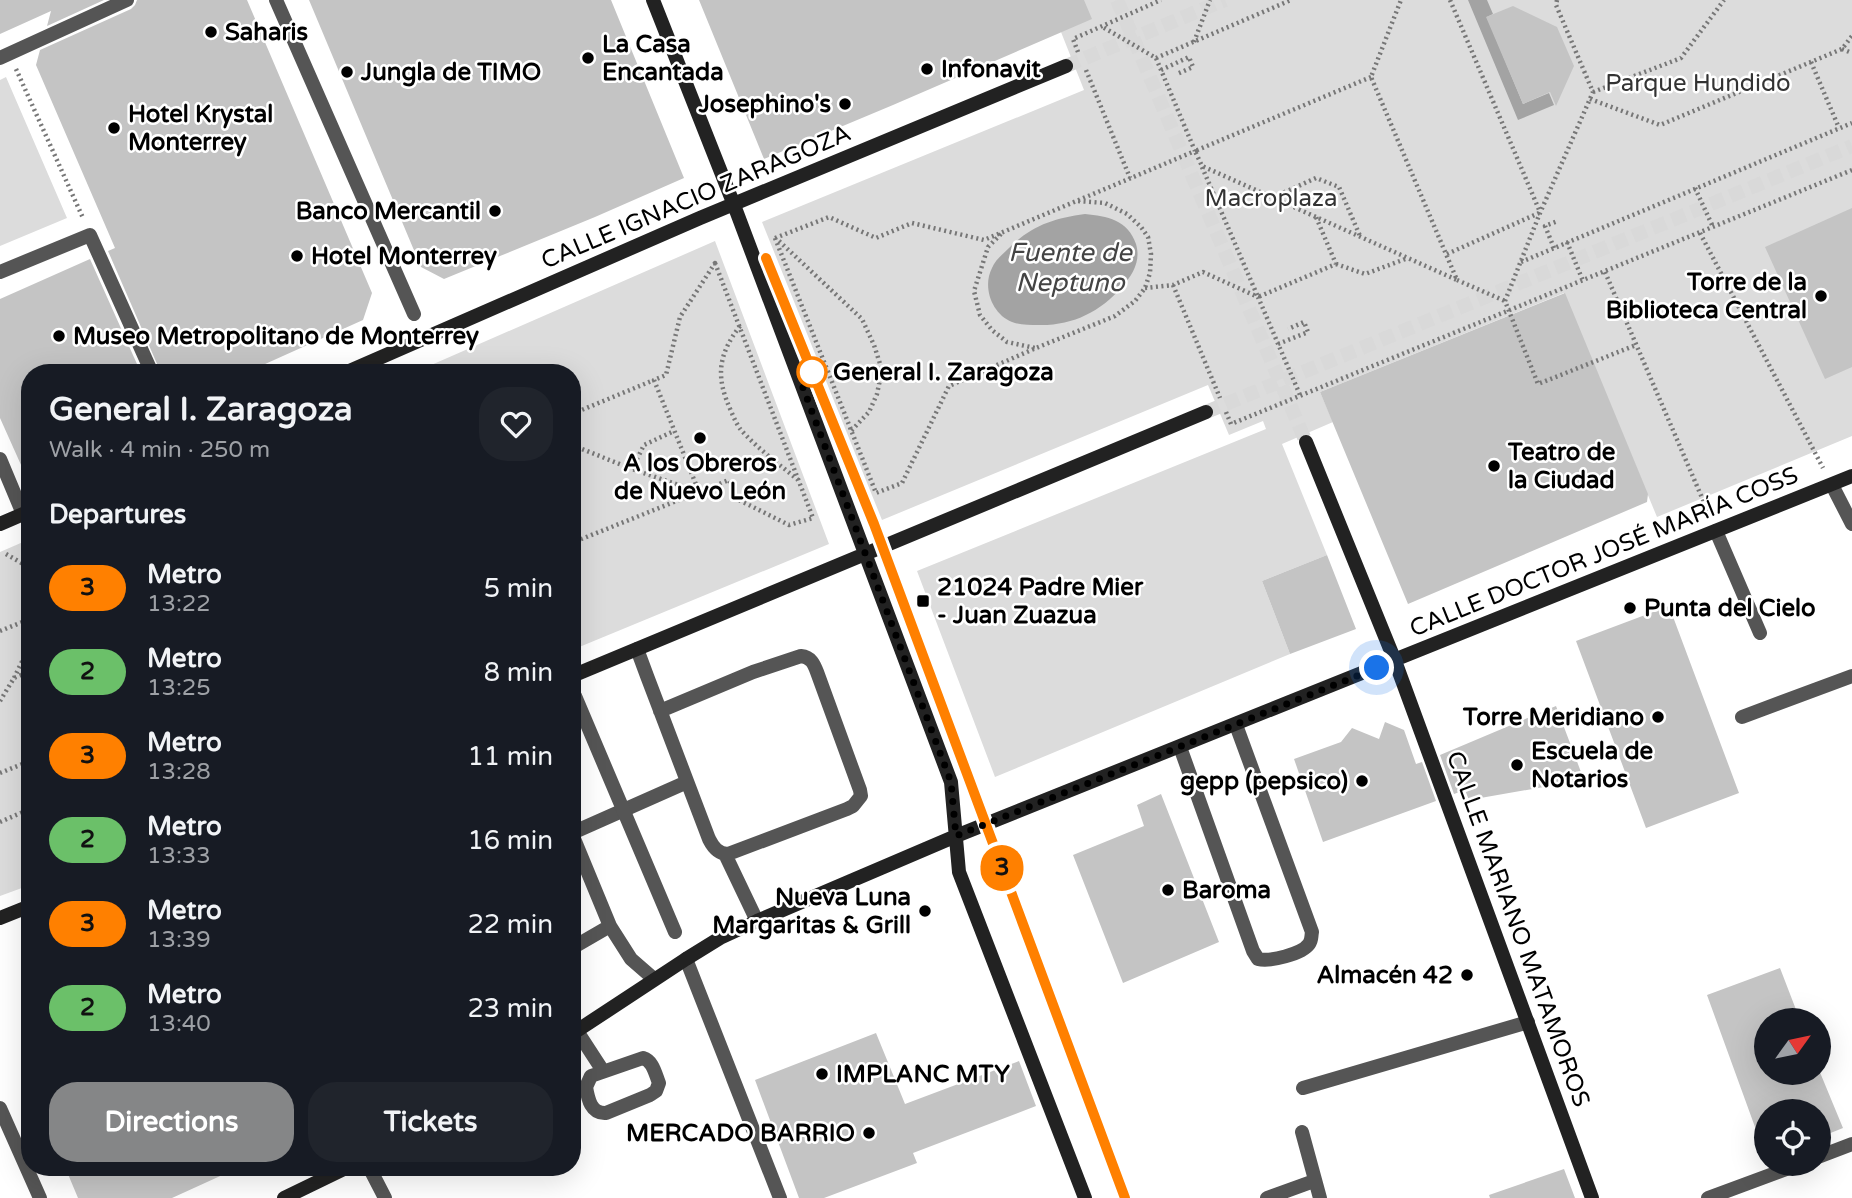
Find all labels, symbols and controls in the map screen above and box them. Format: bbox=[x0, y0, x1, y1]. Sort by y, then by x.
place label: Saharis bbox=[225, 18, 308, 47]
marker: Saharis bbox=[203, 24, 219, 40]
place label: La Casa Encantada bbox=[602, 30, 724, 87]
marker: La Casa Encantada bbox=[580, 50, 596, 66]
place label: Infonavit bbox=[941, 55, 1042, 84]
place label: Jungla de TIMO bbox=[360, 58, 541, 87]
marker: Infonavit bbox=[919, 61, 935, 77]
marker: Jungla de TIMO bbox=[339, 64, 355, 80]
park label: Parque Hundido bbox=[1605, 69, 1791, 98]
place label: Josephino's bbox=[698, 90, 831, 119]
marker: Josephino's bbox=[837, 96, 853, 112]
place label: Hotel Krystal Monterrey bbox=[128, 100, 273, 157]
street label: CALLE IGNACIO ZARAGOZA bbox=[537, 118, 855, 276]
marker: Hotel Krystal Monterrey bbox=[106, 120, 122, 136]
park label: Macroplaza bbox=[1205, 184, 1337, 213]
place label: Banco Mercantil bbox=[296, 197, 481, 226]
marker: Banco Mercantil bbox=[487, 203, 503, 219]
water label: Fuente de Neptuno bbox=[1008, 237, 1133, 298]
place label: Hotel Monterrey bbox=[311, 242, 497, 271]
marker: Hotel Monterrey bbox=[289, 248, 305, 264]
place label: Torre de la Biblioteca Central bbox=[1606, 268, 1807, 325]
marker: Torre de la Biblioteca Central bbox=[1813, 288, 1829, 304]
place label: Museo Metropolitano de Monterrey bbox=[73, 322, 479, 351]
marker: Museo Metropolitano de Monterrey bbox=[51, 328, 67, 344]
marker: General I. Zaragoza bbox=[797, 357, 827, 387]
place label: General I. Zaragoza bbox=[833, 358, 1054, 387]
button: heart bbox=[479, 387, 553, 461]
text: General I. Zaragoza bbox=[49, 390, 353, 429]
marker: A los Obreros de Nuevo León bbox=[692, 430, 708, 446]
text: Walk · 4 min · 250 m bbox=[49, 436, 270, 464]
place label: Teatro de la Ciudad bbox=[1507, 438, 1616, 495]
place label: A los Obreros de Nuevo León bbox=[614, 449, 786, 506]
marker: Teatro de la Ciudad bbox=[1486, 458, 1502, 474]
street label: CALLE DOCTOR JOSÉ MARÍA COSS bbox=[1405, 460, 1802, 643]
text: Departures bbox=[49, 499, 186, 530]
text: Metro bbox=[147, 559, 222, 590]
text: 3 bbox=[80, 573, 95, 602]
text: 5 min bbox=[484, 573, 553, 604]
place label: 21024 Padre Mier - Juan Zuazua bbox=[937, 573, 1144, 630]
text: 13:22 bbox=[147, 590, 211, 618]
marker: 21024 Padre Mier - Juan Zuazua bbox=[915, 593, 931, 609]
place label: Punta del Cielo bbox=[1644, 594, 1816, 623]
marker: Punta del Cielo bbox=[1622, 600, 1638, 616]
text: Metro bbox=[147, 643, 222, 674]
your location bbox=[1359, 650, 1394, 685]
text: 2 bbox=[80, 657, 95, 686]
text: 8 min bbox=[484, 657, 553, 688]
text: 13:25 bbox=[147, 674, 211, 702]
place label: Torre Meridiano bbox=[1462, 703, 1644, 732]
marker: Torre Meridiano bbox=[1650, 709, 1666, 725]
text: Metro bbox=[147, 727, 222, 758]
place label: Escuela de Notarios bbox=[1531, 737, 1654, 794]
text: 3 bbox=[80, 741, 95, 770]
text: 11 min bbox=[467, 741, 553, 772]
street label: CALLE MARIANO MATAMOROS bbox=[1440, 747, 1596, 1111]
marker: Escuela de Notarios bbox=[1509, 757, 1525, 773]
text: 13:28 bbox=[147, 758, 211, 786]
place label: gepp (pepsico) bbox=[1180, 767, 1348, 796]
marker: gepp (pepsico) bbox=[1354, 773, 1370, 789]
text: Metro bbox=[147, 811, 222, 842]
text: 2 bbox=[80, 825, 95, 854]
text: 16 min bbox=[467, 825, 553, 856]
text: 13:33 bbox=[147, 842, 211, 870]
line badge: 3 bbox=[979, 845, 1025, 891]
text: 3 bbox=[994, 853, 1010, 882]
place label: Baroma bbox=[1182, 876, 1271, 905]
marker: Baroma bbox=[1160, 882, 1176, 898]
place label: Nueva Luna Margaritas & Grill bbox=[712, 883, 911, 940]
text: Metro bbox=[147, 895, 222, 926]
marker: Nueva Luna Margaritas & Grill bbox=[917, 903, 933, 919]
text: 3 bbox=[80, 909, 95, 938]
text: 22 min bbox=[467, 909, 553, 940]
text: 13:39 bbox=[147, 926, 211, 954]
place label: Almacén 42 bbox=[1316, 961, 1453, 990]
marker: Almacén 42 bbox=[1459, 967, 1475, 983]
text: Metro bbox=[147, 979, 222, 1010]
text: 2 bbox=[80, 993, 95, 1022]
text: 23 min bbox=[467, 993, 553, 1024]
north arrow bbox=[1754, 1008, 1830, 1085]
map controls bbox=[1754, 1008, 1831, 1176]
text: 13:40 bbox=[147, 1010, 211, 1038]
place label: IMPLANC MTY bbox=[836, 1060, 1010, 1089]
marker: IMPLANC MTY bbox=[814, 1066, 830, 1082]
button: Directions bbox=[49, 1082, 294, 1162]
button: Tickets bbox=[308, 1082, 553, 1162]
button: locate bbox=[1754, 1099, 1831, 1176]
place label: MERCADO BARRIO bbox=[626, 1119, 855, 1148]
marker: MERCADO BARRIO bbox=[861, 1125, 877, 1141]

